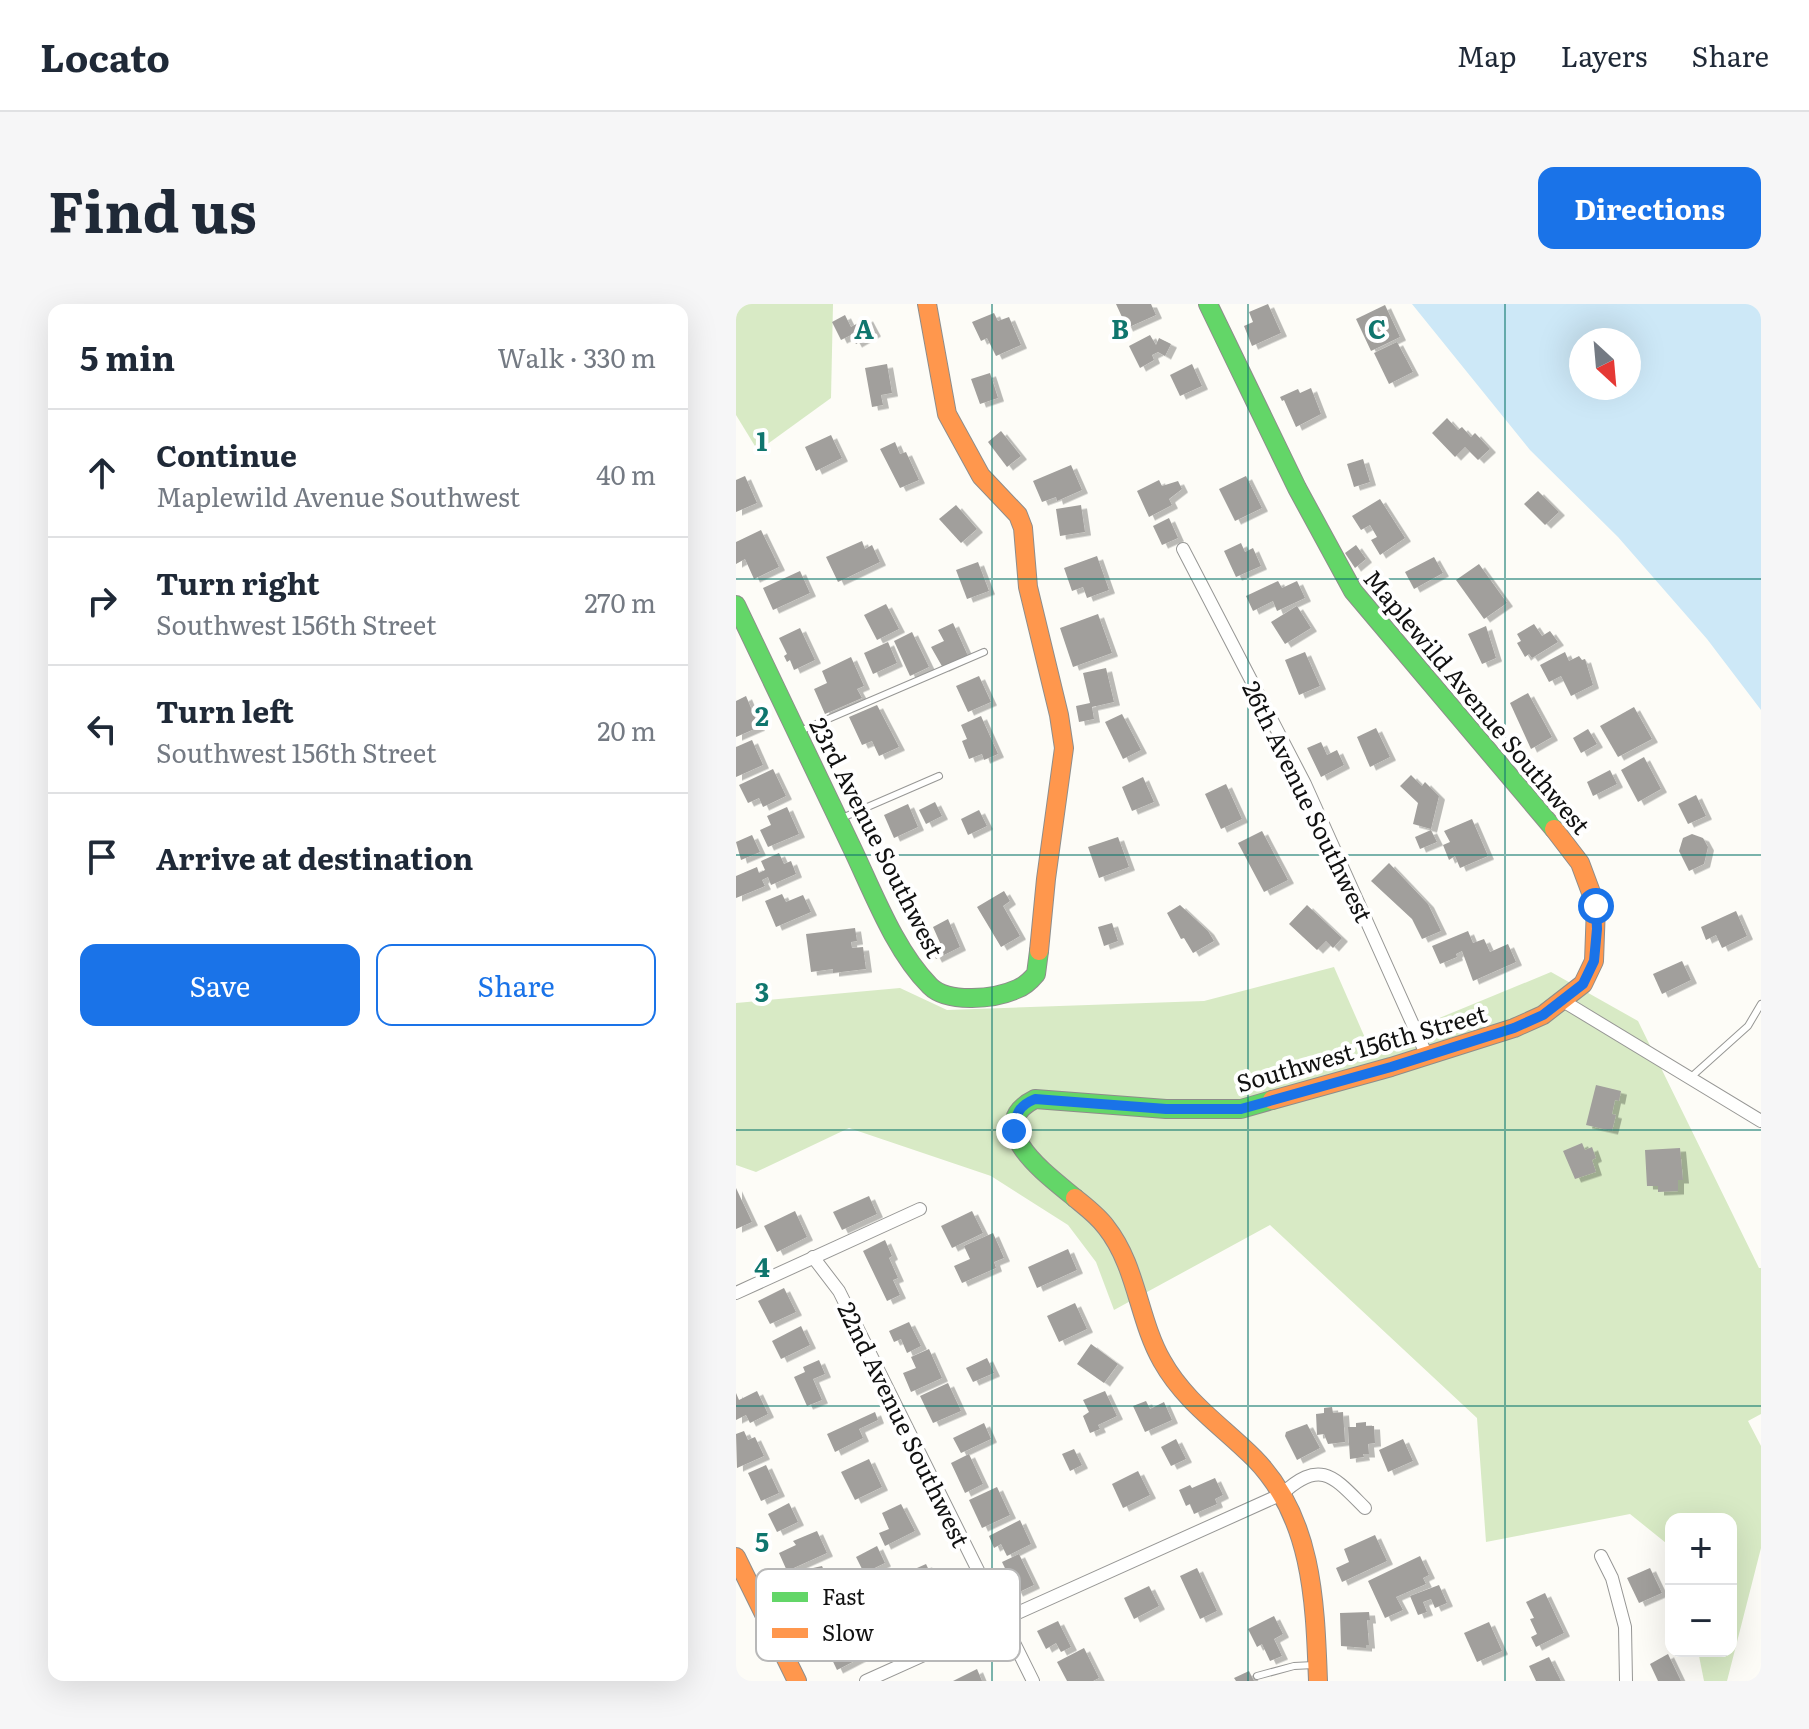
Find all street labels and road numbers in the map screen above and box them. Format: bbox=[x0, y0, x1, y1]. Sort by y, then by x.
street label: Maplewild Avenue Southwest bbox=[1357, 561, 1600, 841]
street label: 26th Avenue Southwest bbox=[1235, 674, 1383, 928]
street label: 23rd Avenue Southwest bbox=[802, 711, 954, 963]
street label: Southwest 156th Street bbox=[1232, 994, 1491, 1100]
street label: 22nd Avenue Southwest bbox=[830, 1296, 980, 1553]

